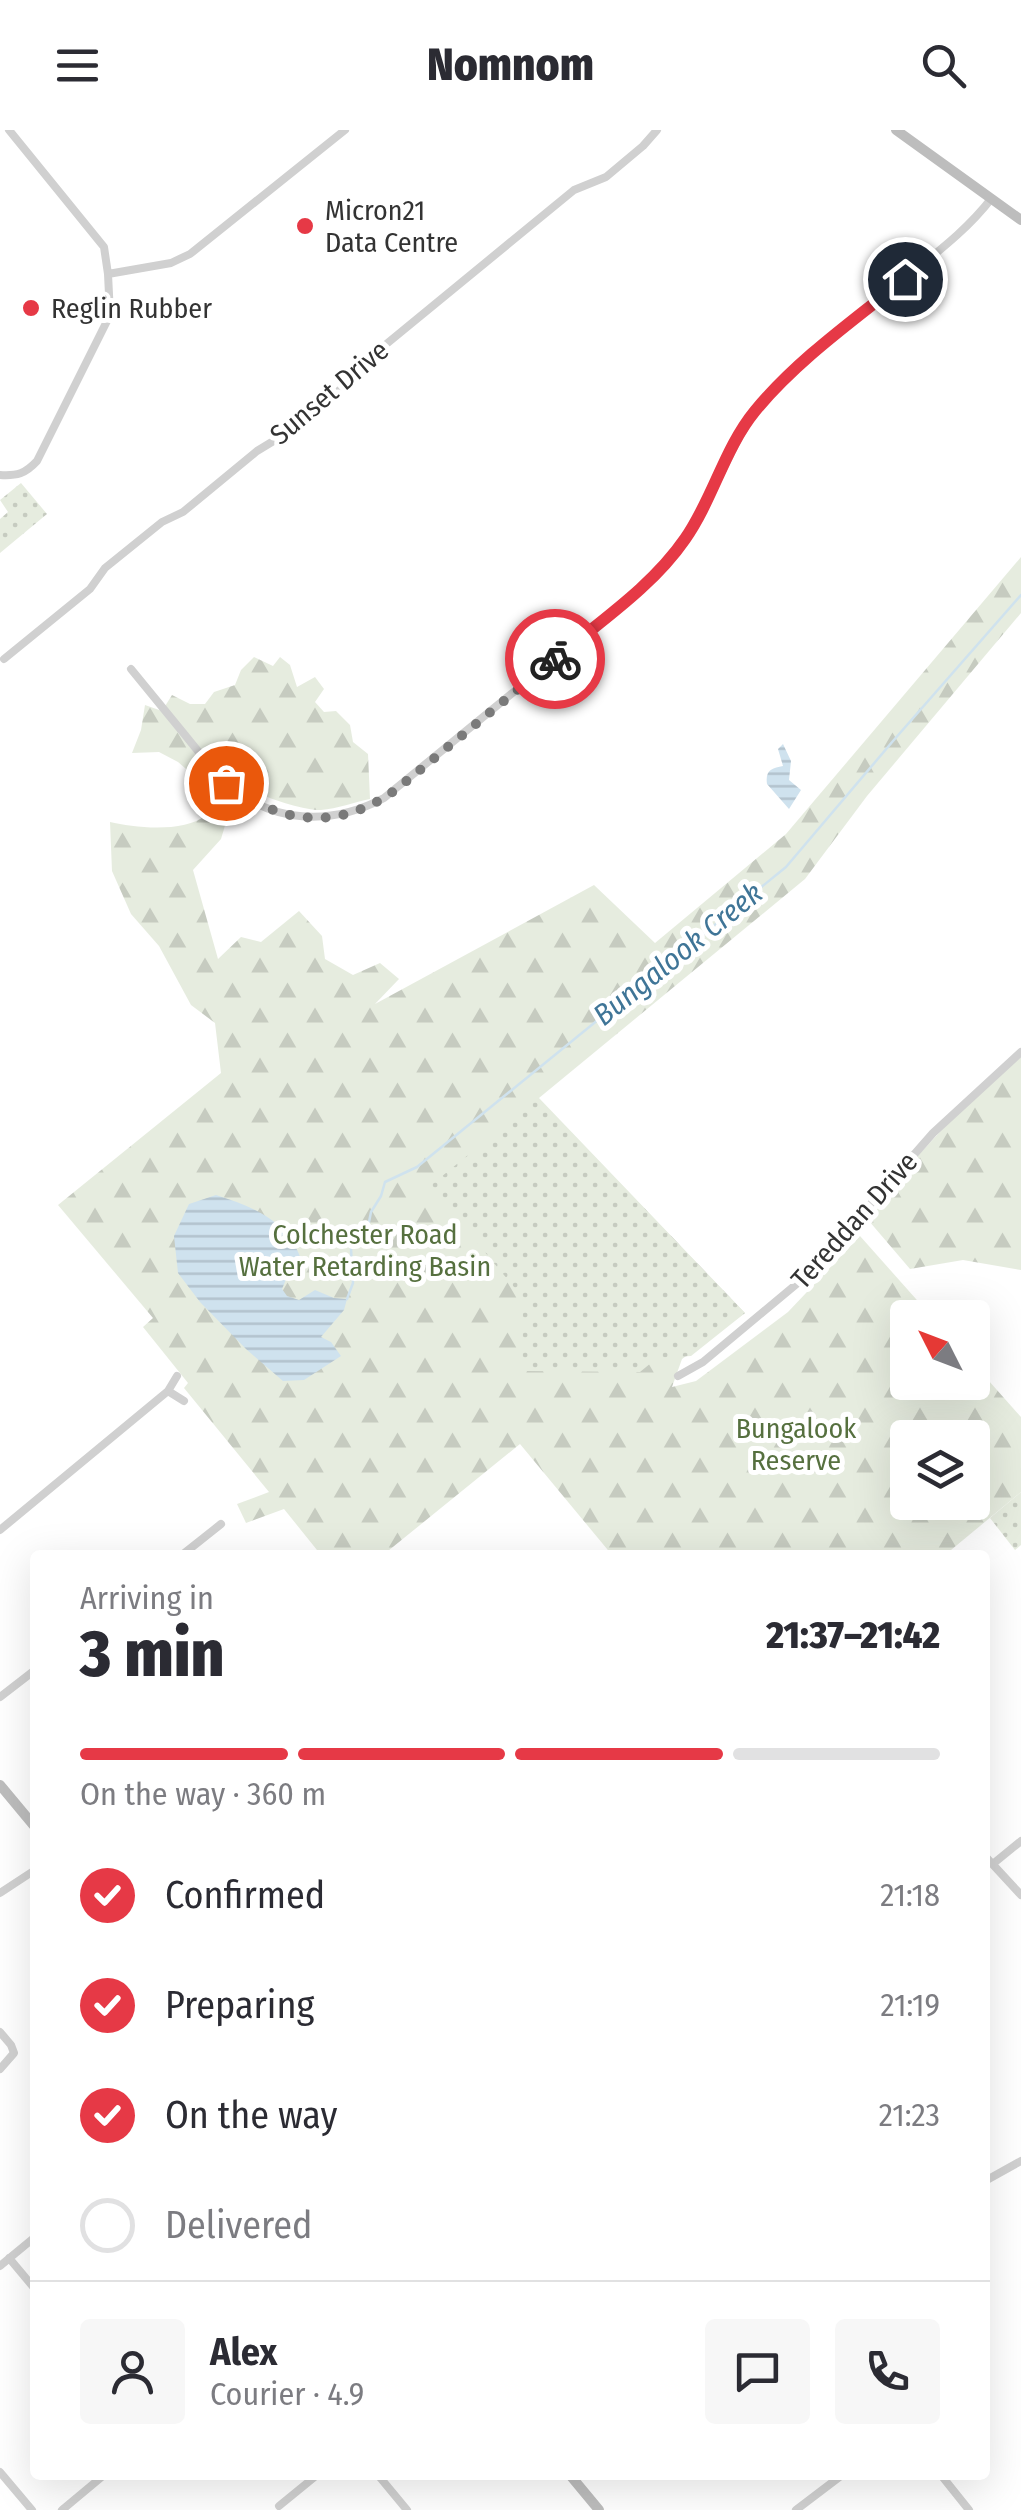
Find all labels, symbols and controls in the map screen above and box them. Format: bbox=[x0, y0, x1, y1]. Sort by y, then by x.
icon: menu bbox=[50, 38, 105, 93]
text: Nomnom bbox=[427, 38, 594, 92]
icon: search bbox=[916, 38, 971, 93]
place label: Micron21 Data Centre bbox=[325, 194, 458, 259]
marker: Micron21 Data Centre bbox=[294, 215, 316, 237]
pin bbox=[863, 237, 948, 322]
icon: home bbox=[878, 252, 933, 307]
place label: Reglin Rubber bbox=[51, 292, 212, 325]
marker: Reglin Rubber bbox=[20, 297, 42, 319]
street label: Sunset Drive bbox=[264, 333, 395, 451]
courier bbox=[505, 609, 605, 709]
icon: bike bbox=[528, 632, 583, 687]
pin bbox=[184, 741, 269, 826]
icon: bag bbox=[199, 756, 254, 811]
water label: Bungalook Creek bbox=[586, 875, 770, 1033]
street label: Tereddan Drive bbox=[784, 1145, 924, 1295]
park label: Colchester Road Water Retarding Basin bbox=[239, 1218, 491, 1283]
north arrow bbox=[890, 1300, 990, 1400]
map controls bbox=[890, 1300, 990, 1520]
park label: Bungalook Reserve bbox=[736, 1412, 857, 1477]
button: layers bbox=[890, 1420, 990, 1520]
text: Arriving in bbox=[80, 1579, 214, 1617]
text: 21:37–21:42 bbox=[766, 1612, 940, 1658]
text: 3 min bbox=[80, 1615, 225, 1693]
text: On the way · 360 m bbox=[80, 1775, 326, 1813]
icon: check bbox=[80, 1868, 135, 1923]
text: Confirmed bbox=[165, 1872, 325, 1918]
text: 21:18 bbox=[880, 1876, 940, 1914]
icon: check bbox=[80, 1978, 135, 2033]
text: Preparing bbox=[165, 1982, 314, 2028]
text: 21:19 bbox=[881, 1986, 940, 2024]
icon: check bbox=[80, 2088, 135, 2143]
text: On the way bbox=[165, 2092, 337, 2138]
text: 21:23 bbox=[879, 2096, 940, 2134]
text: Delivered bbox=[165, 2202, 312, 2248]
button: person bbox=[80, 2319, 185, 2424]
button: chat bbox=[705, 2319, 810, 2424]
button: phone bbox=[835, 2319, 940, 2424]
text: Alex bbox=[210, 2329, 277, 2375]
text: Courier · 4.9 bbox=[210, 2375, 364, 2413]

